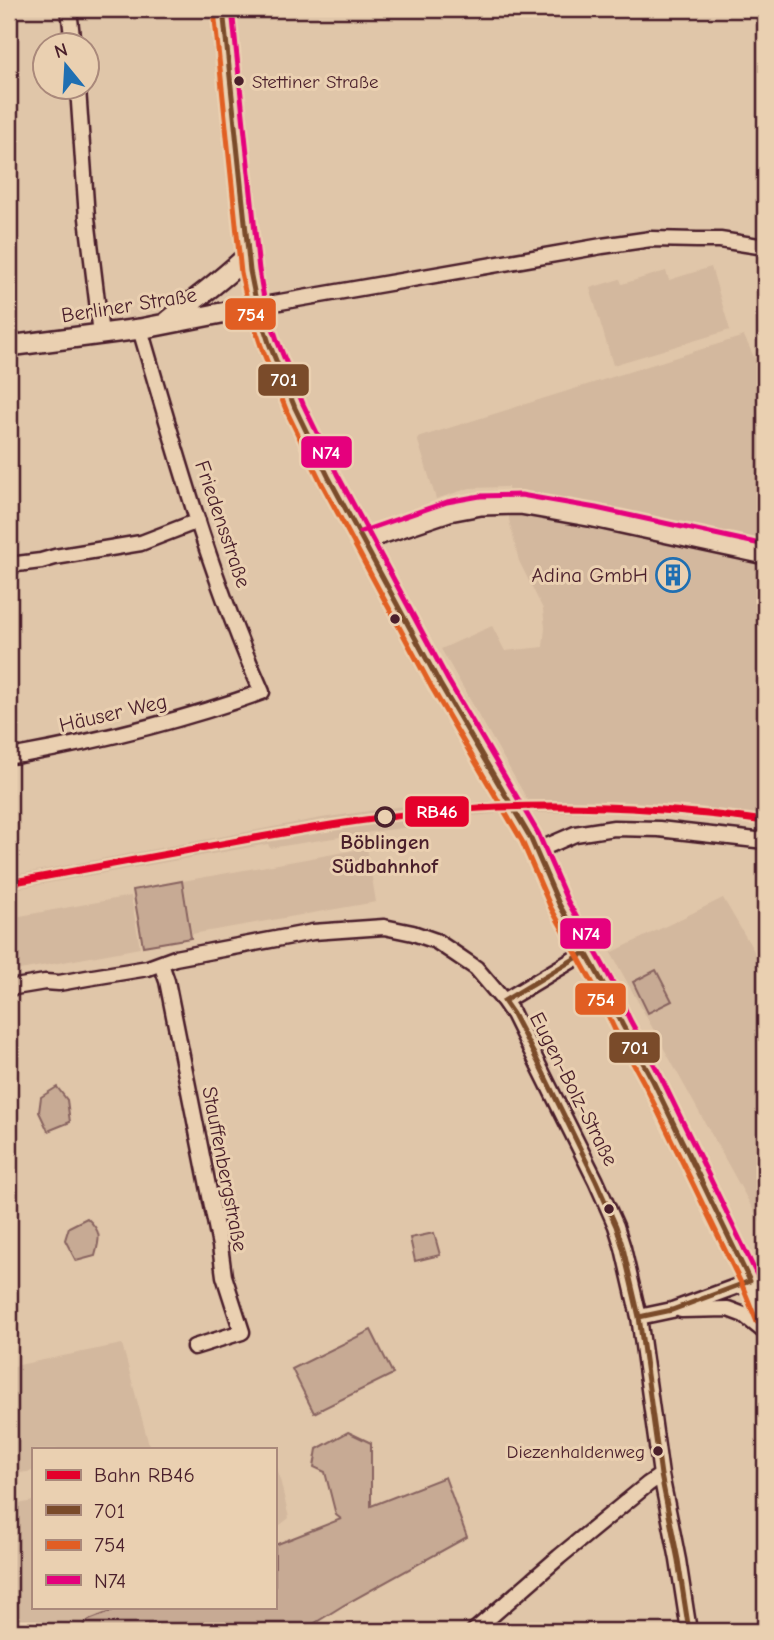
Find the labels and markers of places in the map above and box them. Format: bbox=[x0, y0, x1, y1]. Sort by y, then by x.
place label: Stettiner Straße bbox=[252, 71, 378, 93]
marker: Stettiner Straße bbox=[232, 74, 246, 88]
building icon: Adina GmbH bbox=[654, 556, 692, 594]
place label: Adina GmbH bbox=[532, 563, 648, 587]
unlabelled marker bbox=[388, 612, 402, 626]
marker: Böblingen Südbahnhof bbox=[375, 807, 395, 827]
place label: Böblingen Südbahnhof bbox=[332, 830, 439, 878]
unlabelled marker bbox=[602, 1202, 616, 1216]
place label: Diezenhaldenweg bbox=[507, 1441, 645, 1463]
marker: Diezenhaldenweg bbox=[651, 1444, 665, 1458]

